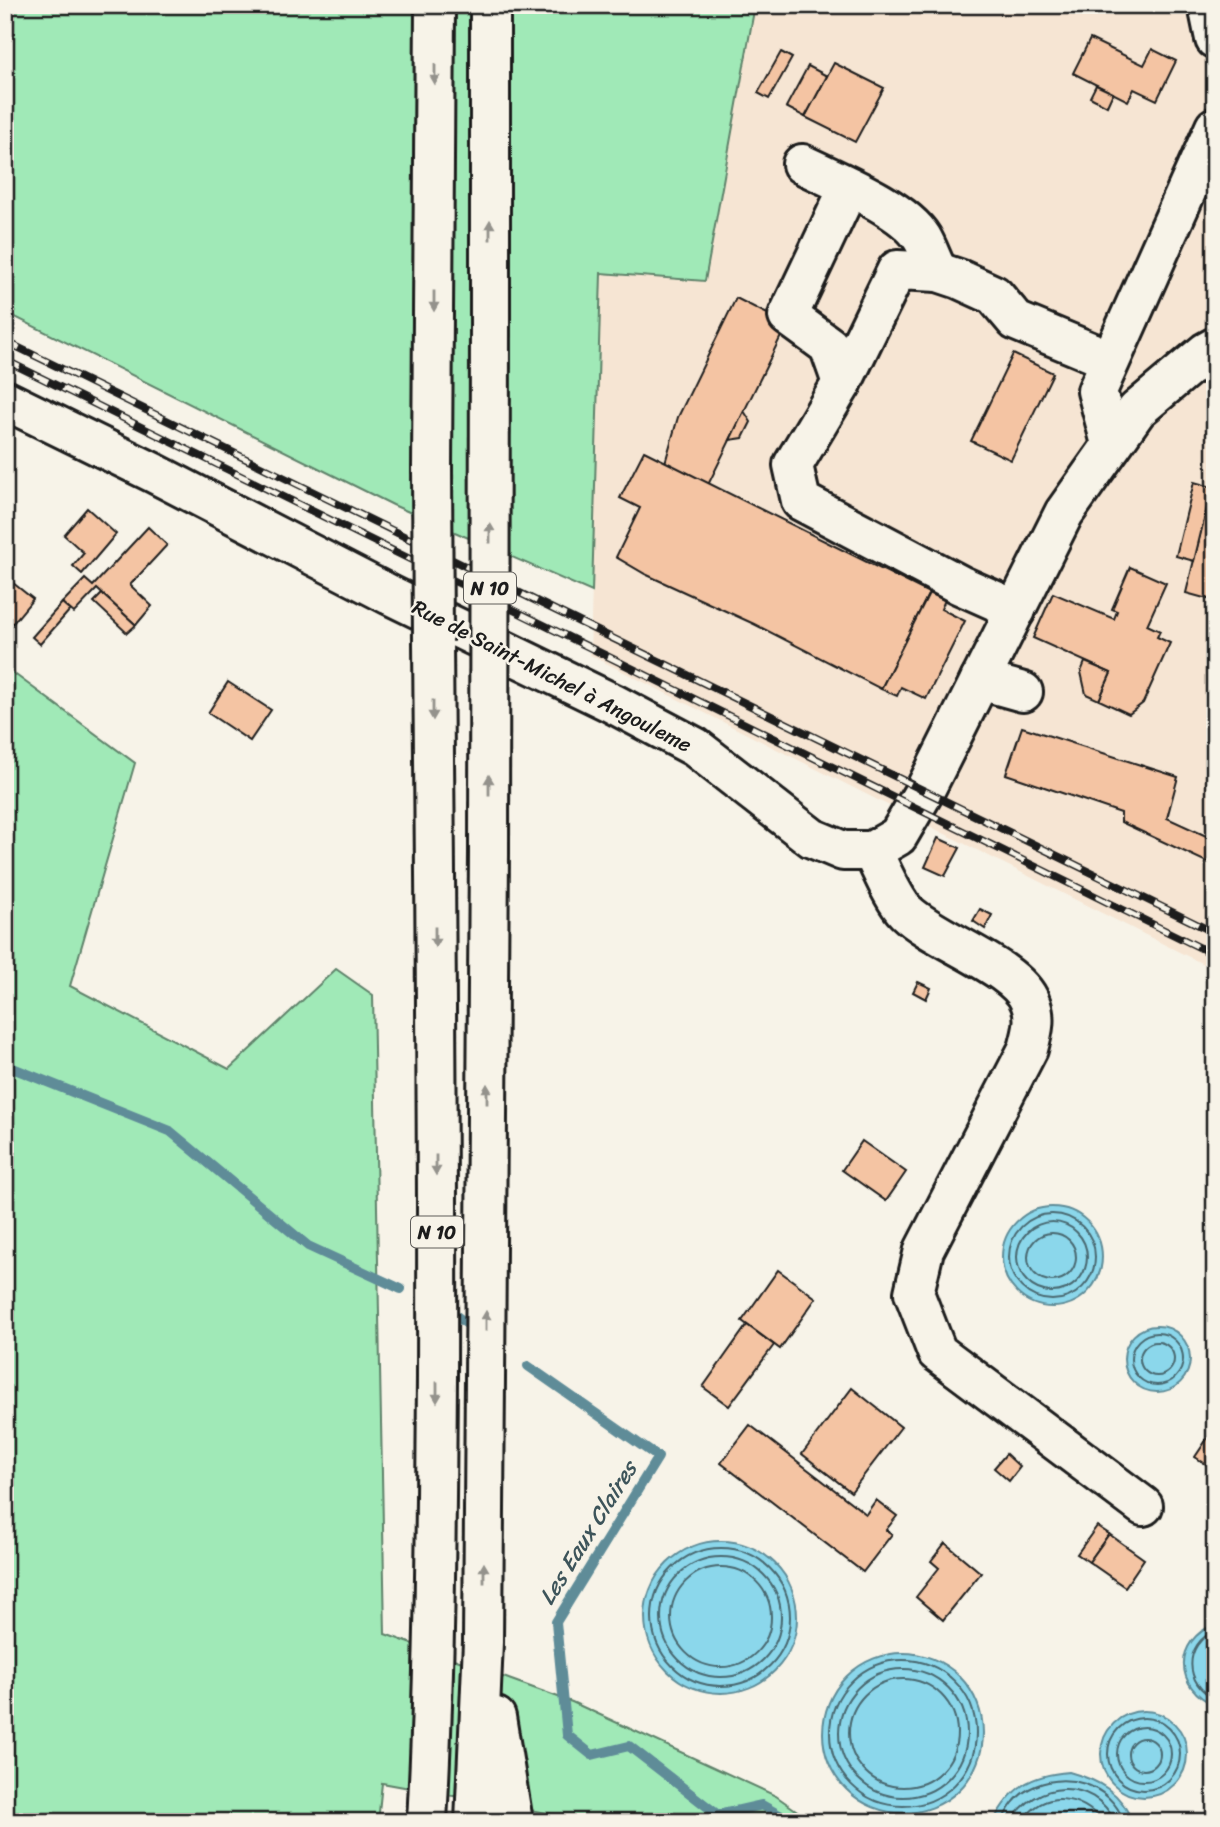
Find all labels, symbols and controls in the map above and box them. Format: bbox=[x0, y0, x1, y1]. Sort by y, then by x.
one-way arrow bbox=[429, 63, 441, 85]
one-way arrow bbox=[484, 219, 496, 241]
one-way arrow bbox=[428, 290, 440, 312]
one-way arrow bbox=[484, 522, 496, 544]
road number: N 10 bbox=[464, 572, 516, 604]
street label: Rue de Saint-Michel à Angouleme bbox=[405, 589, 699, 763]
one-way arrow bbox=[427, 699, 439, 721]
one-way arrow bbox=[483, 774, 495, 796]
one-way arrow bbox=[429, 927, 441, 949]
one-way arrow bbox=[481, 1083, 493, 1105]
one-way arrow bbox=[431, 1154, 442, 1176]
road number: N 10 bbox=[411, 1216, 463, 1248]
one-way arrow bbox=[480, 1310, 491, 1332]
one-way arrow bbox=[431, 1382, 442, 1404]
water label: Les Eaux Claires bbox=[527, 1451, 650, 1613]
one-way arrow bbox=[478, 1562, 489, 1584]

